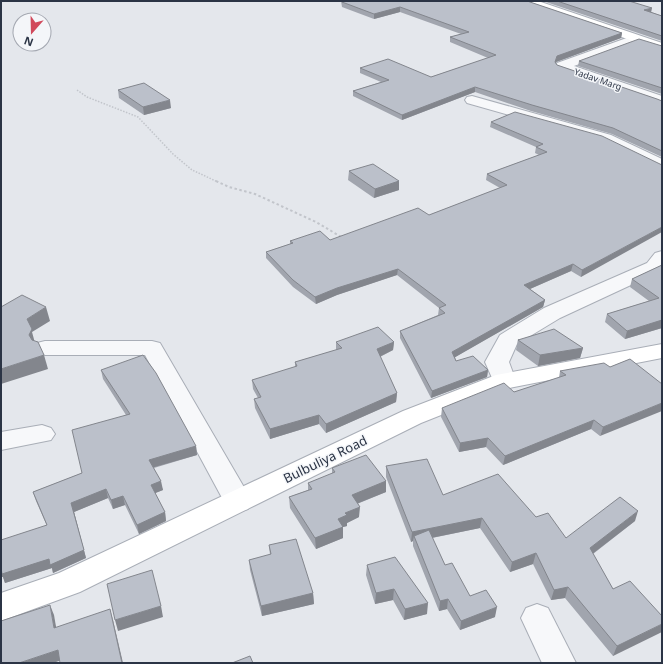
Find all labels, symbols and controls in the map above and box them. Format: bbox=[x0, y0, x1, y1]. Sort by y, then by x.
north arrow bbox=[12, 12, 52, 52]
text: N bbox=[22, 33, 35, 50]
street label: Yadav Marg bbox=[572, 65, 624, 93]
street label: Bulbuliya Road bbox=[280, 431, 370, 487]

